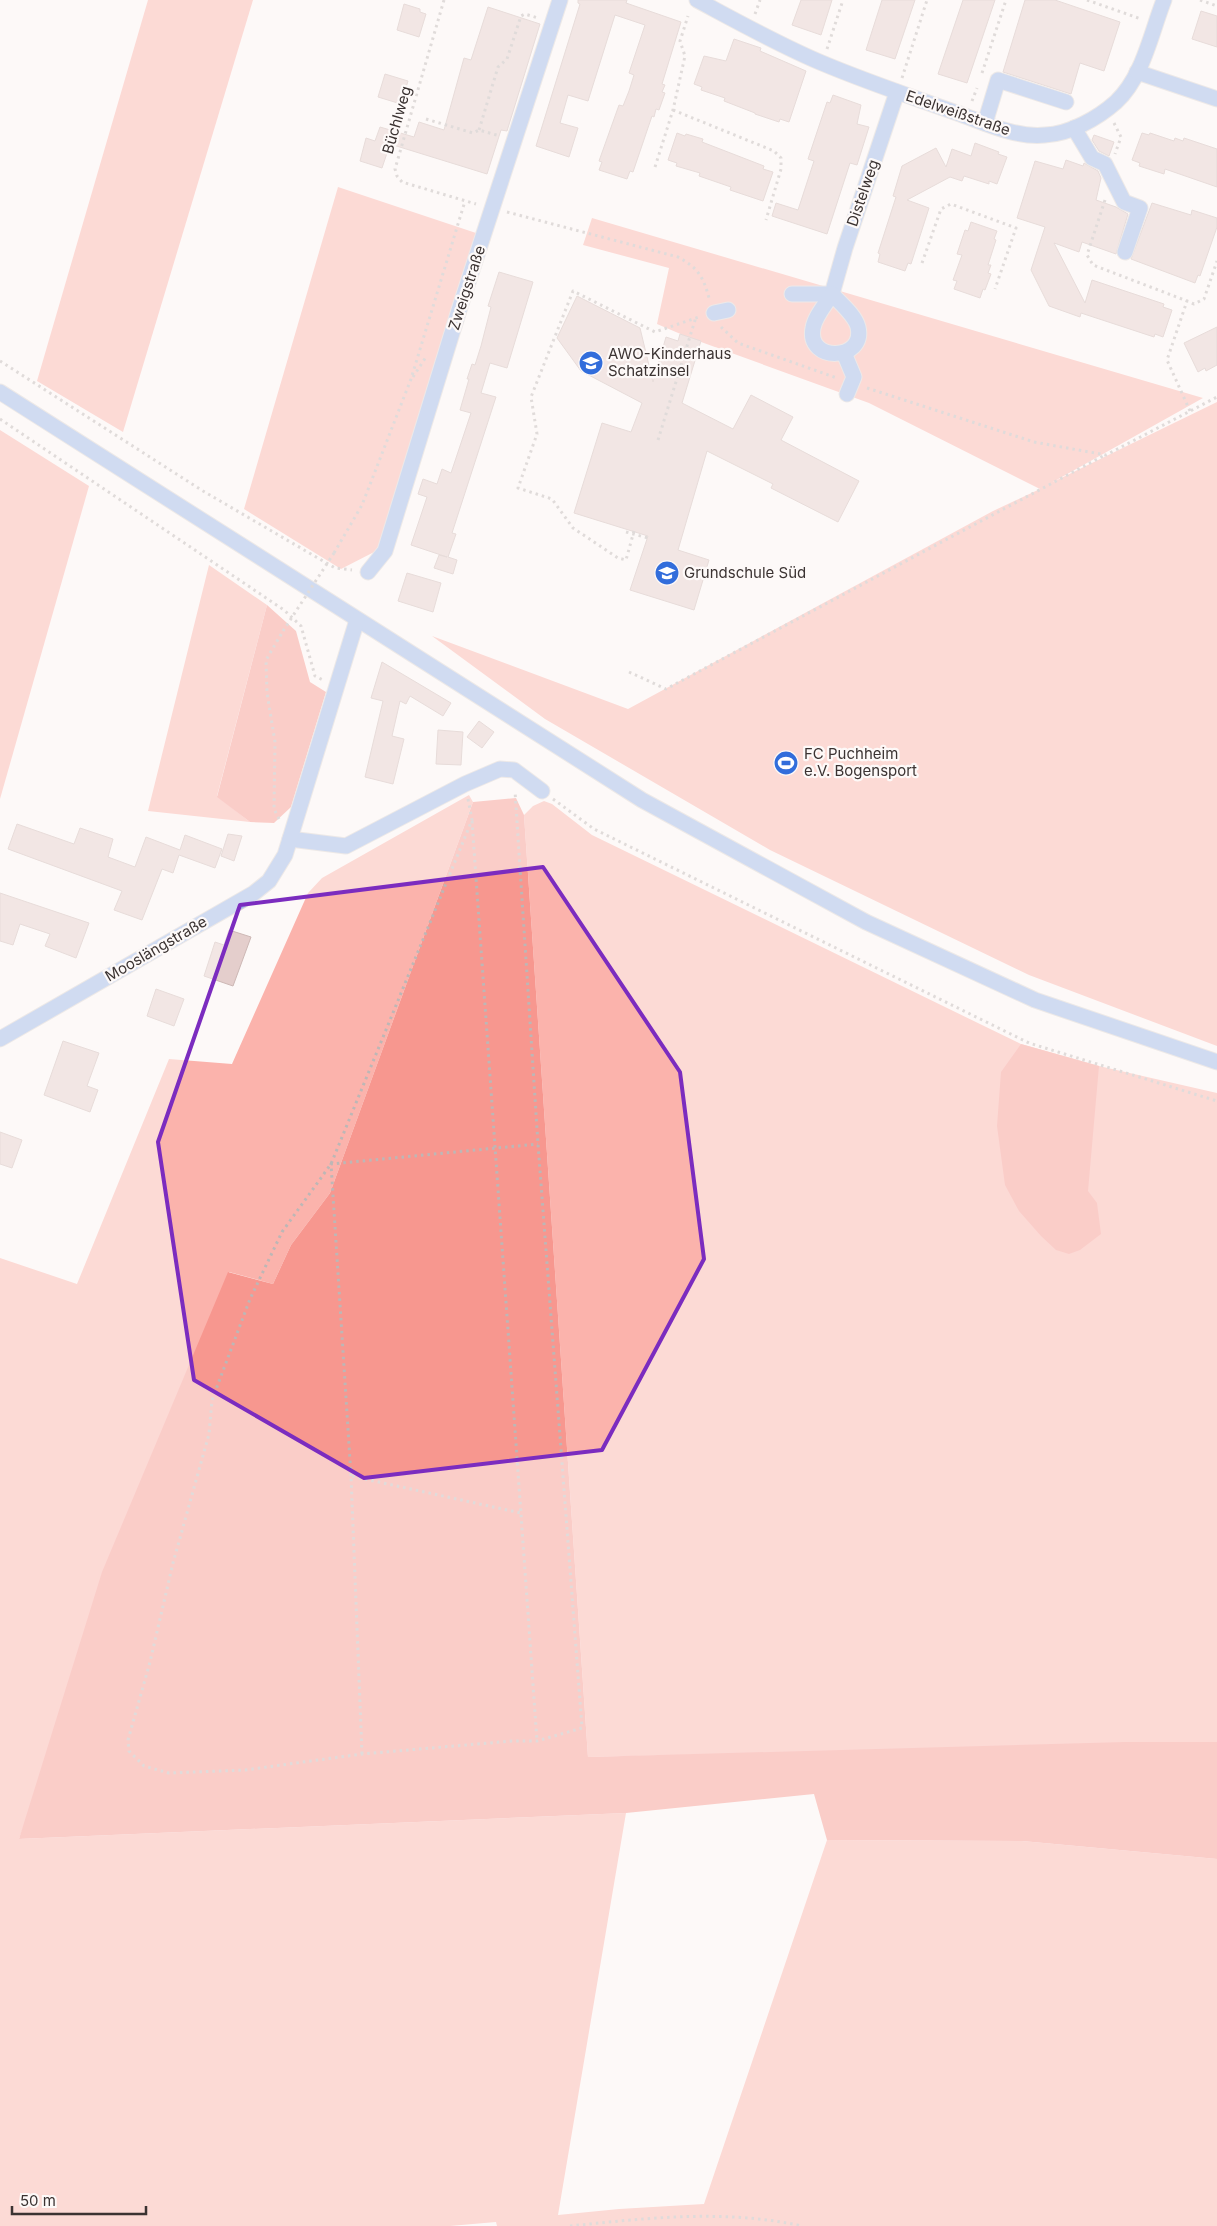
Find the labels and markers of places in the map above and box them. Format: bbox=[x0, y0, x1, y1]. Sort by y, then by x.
place label: AWO-Kinderhaus Schatzinsel bbox=[608, 344, 731, 380]
school or university icon: AWO-Kinderhaus Schatzinsel bbox=[578, 350, 604, 376]
school or university icon: Grundschule Süd bbox=[654, 560, 680, 586]
place label: Grundschule Süd bbox=[684, 563, 806, 582]
place label: FC Puchheim e.V. Bogensport bbox=[804, 744, 917, 780]
sports icon: FC Puchheim e.V. Bogensport bbox=[773, 750, 799, 776]

